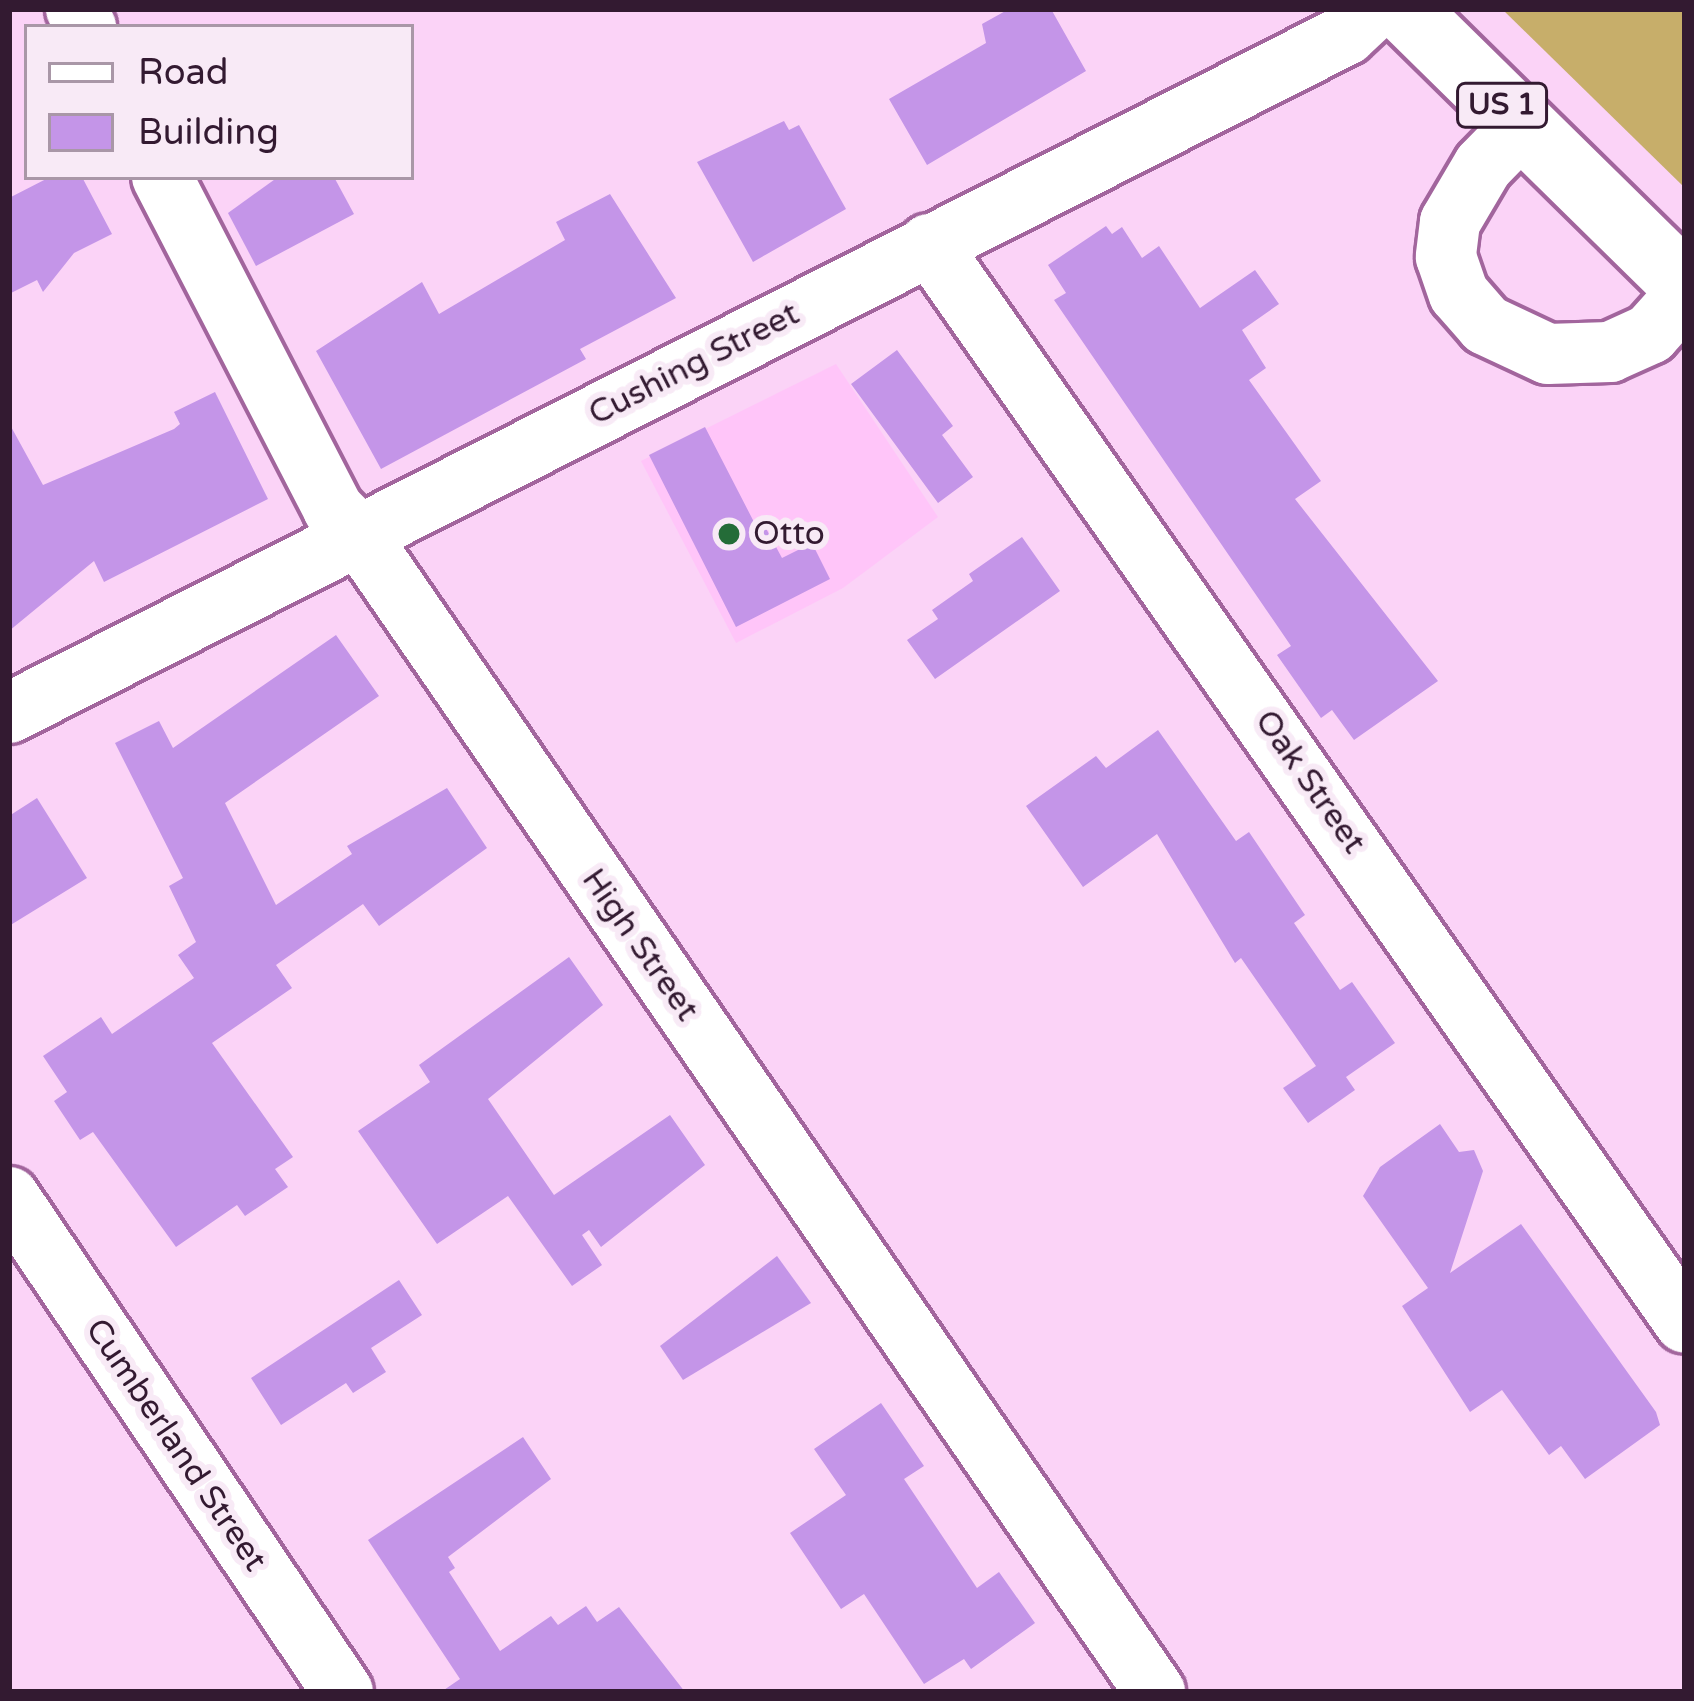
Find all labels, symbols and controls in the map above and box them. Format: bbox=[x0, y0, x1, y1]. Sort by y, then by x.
legend bbox=[24, 24, 414, 180]
text: Road bbox=[138, 51, 228, 94]
road number: US 1 bbox=[1454, 81, 1550, 129]
text: Building bbox=[138, 111, 279, 154]
street label: Cushing Street bbox=[582, 294, 806, 434]
place label: Otto bbox=[753, 514, 825, 554]
marker: Otto bbox=[716, 521, 742, 547]
street label: Oak Street bbox=[1246, 703, 1374, 861]
street label: High Street bbox=[573, 861, 707, 1029]
street label: Cumberland Street bbox=[77, 1311, 275, 1579]

